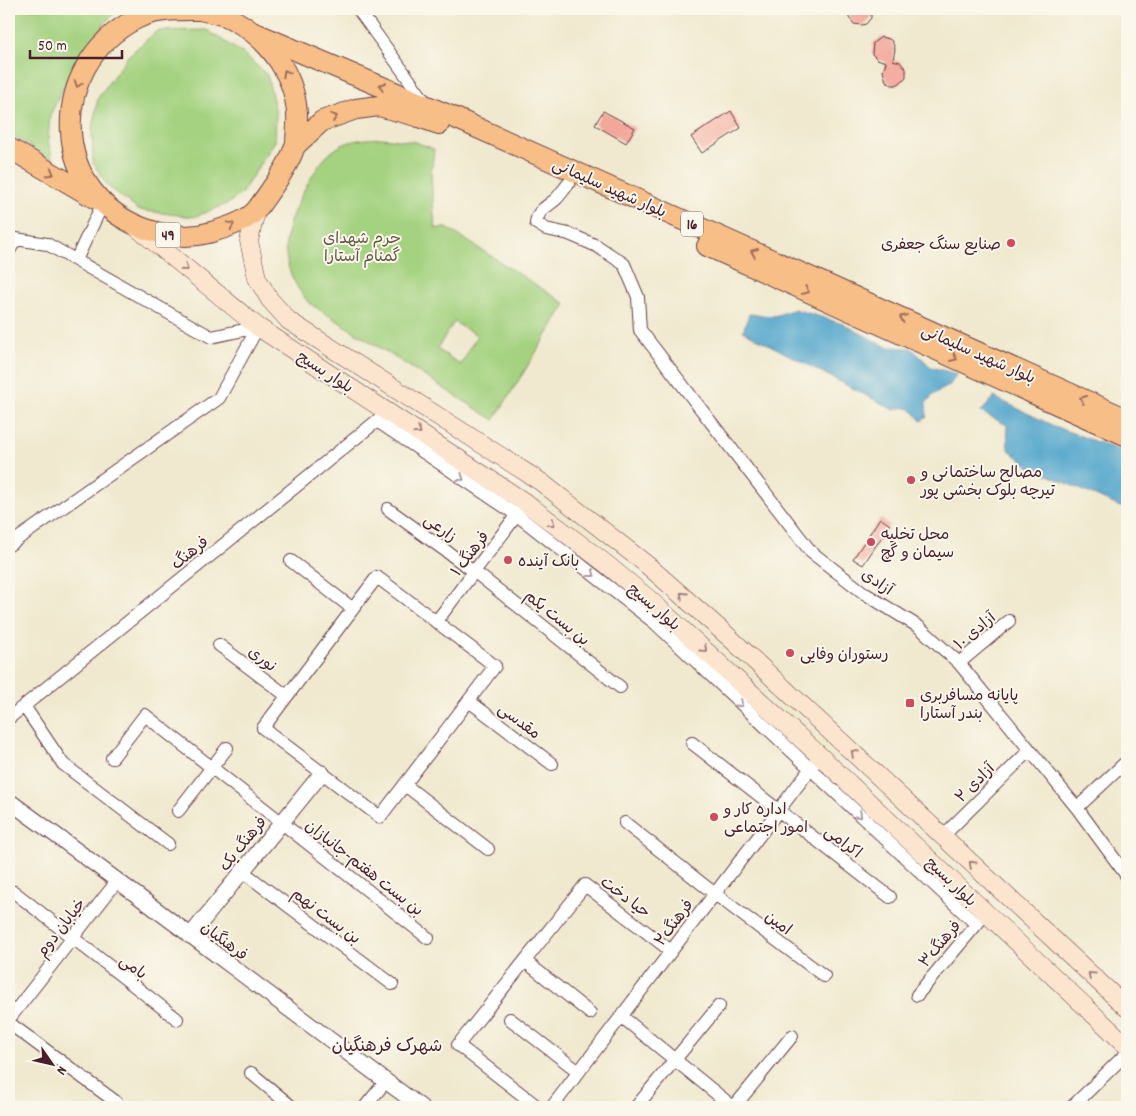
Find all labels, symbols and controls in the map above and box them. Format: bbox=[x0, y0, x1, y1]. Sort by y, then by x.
scale bar bbox=[30, 28, 122, 60]
text: 50 m bbox=[38, 36, 67, 58]
one-way arrow bbox=[282, 69, 292, 78]
one-way arrow bbox=[73, 79, 83, 88]
one-way arrow bbox=[378, 82, 387, 93]
one-way arrow bbox=[329, 112, 338, 122]
street label: بلوار شهید سلیمانی bbox=[548, 154, 670, 225]
one-way arrow bbox=[45, 166, 54, 176]
road number: 16 bbox=[681, 212, 703, 236]
one-way arrow bbox=[226, 221, 235, 231]
road number: 49 bbox=[156, 222, 180, 248]
park label: حرم شهدای گمنام آستارا bbox=[323, 228, 401, 269]
place label: صنایع سنگ جعفری bbox=[881, 234, 1001, 257]
marker: صنایع سنگ جعفری bbox=[1005, 237, 1017, 249]
one-way arrow bbox=[750, 248, 759, 258]
one-way arrow bbox=[180, 262, 189, 271]
one-way arrow bbox=[801, 285, 810, 295]
one-way arrow bbox=[899, 314, 908, 325]
street label: بلوار شهید سلیمانی bbox=[917, 320, 1039, 391]
street label: بلوار بسیج bbox=[292, 346, 357, 400]
one-way arrow bbox=[949, 352, 958, 362]
one-way arrow bbox=[1079, 395, 1088, 406]
one-way arrow bbox=[412, 425, 422, 434]
place label: مصالح ساختمانی و تیرچه بلوک بخشی پور bbox=[919, 462, 1055, 503]
one-way arrow bbox=[455, 472, 465, 481]
marker: مصالح ساختمانی و تیرچه بلوک بخشی پور bbox=[905, 474, 917, 486]
street label: زارعی bbox=[418, 509, 461, 549]
one-way arrow bbox=[546, 517, 555, 525]
place label: محل تخلیه سیمان و گچ bbox=[881, 524, 954, 565]
street label: فرهنگ ۱ bbox=[446, 527, 496, 582]
street label: فرهنگ bbox=[167, 532, 214, 576]
marker: محل تخلیه سیمان و گچ bbox=[865, 536, 877, 548]
place label: بانک آینده bbox=[518, 551, 579, 574]
marker: بانک آینده bbox=[502, 554, 514, 566]
street label: آزادی bbox=[856, 564, 898, 603]
one-way arrow bbox=[586, 568, 595, 576]
street label: بلوار بسیج bbox=[622, 578, 685, 637]
street label: بن بست یکم bbox=[519, 585, 594, 653]
one-way arrow bbox=[680, 592, 689, 601]
street label: آزادی ۱۰ bbox=[950, 607, 1002, 656]
street label: نوری bbox=[242, 642, 281, 678]
one-way arrow bbox=[698, 644, 707, 653]
place label: رستوران وفایی bbox=[800, 644, 889, 667]
marker: رستوران وفایی bbox=[784, 647, 796, 659]
place label: پایانه مسافربری بندر آستارا bbox=[920, 685, 1018, 726]
marker: پایانه مسافربری بندر آستارا bbox=[904, 697, 916, 709]
street label: مقدسی bbox=[492, 698, 545, 746]
one-way arrow bbox=[735, 698, 744, 707]
one-way arrow bbox=[850, 750, 859, 759]
street label: آزادی ۲ bbox=[951, 758, 1002, 809]
place label: اداره کار و امور اجتماعی bbox=[722, 799, 808, 840]
one-way arrow bbox=[853, 809, 862, 818]
marker: اداره کار و امور اجتماعی bbox=[708, 811, 720, 823]
street label: فرهنگ یک bbox=[215, 812, 273, 877]
street label: بن بست هفتم-جانبازان bbox=[299, 815, 428, 923]
street label: اکرامی bbox=[819, 821, 866, 865]
street label: بلوار بسیج bbox=[920, 853, 981, 913]
one-way arrow bbox=[969, 861, 978, 870]
street label: حیا دخت bbox=[595, 871, 654, 925]
street label: بن بست نهم bbox=[286, 883, 365, 951]
street label: خیابان دوم bbox=[32, 894, 92, 963]
street label: فرهنگ۲ bbox=[650, 895, 700, 952]
street label: امین bbox=[759, 906, 796, 942]
street label: فرهنگ۳ bbox=[914, 916, 968, 973]
street label: فرهنگیان bbox=[195, 917, 252, 967]
street label: بامی bbox=[114, 950, 151, 986]
one-way arrow bbox=[1088, 972, 1097, 981]
district label: شهرک فرهنگیان bbox=[332, 1035, 442, 1060]
north arrow bbox=[28, 1038, 78, 1088]
text: N bbox=[51, 1062, 71, 1079]

